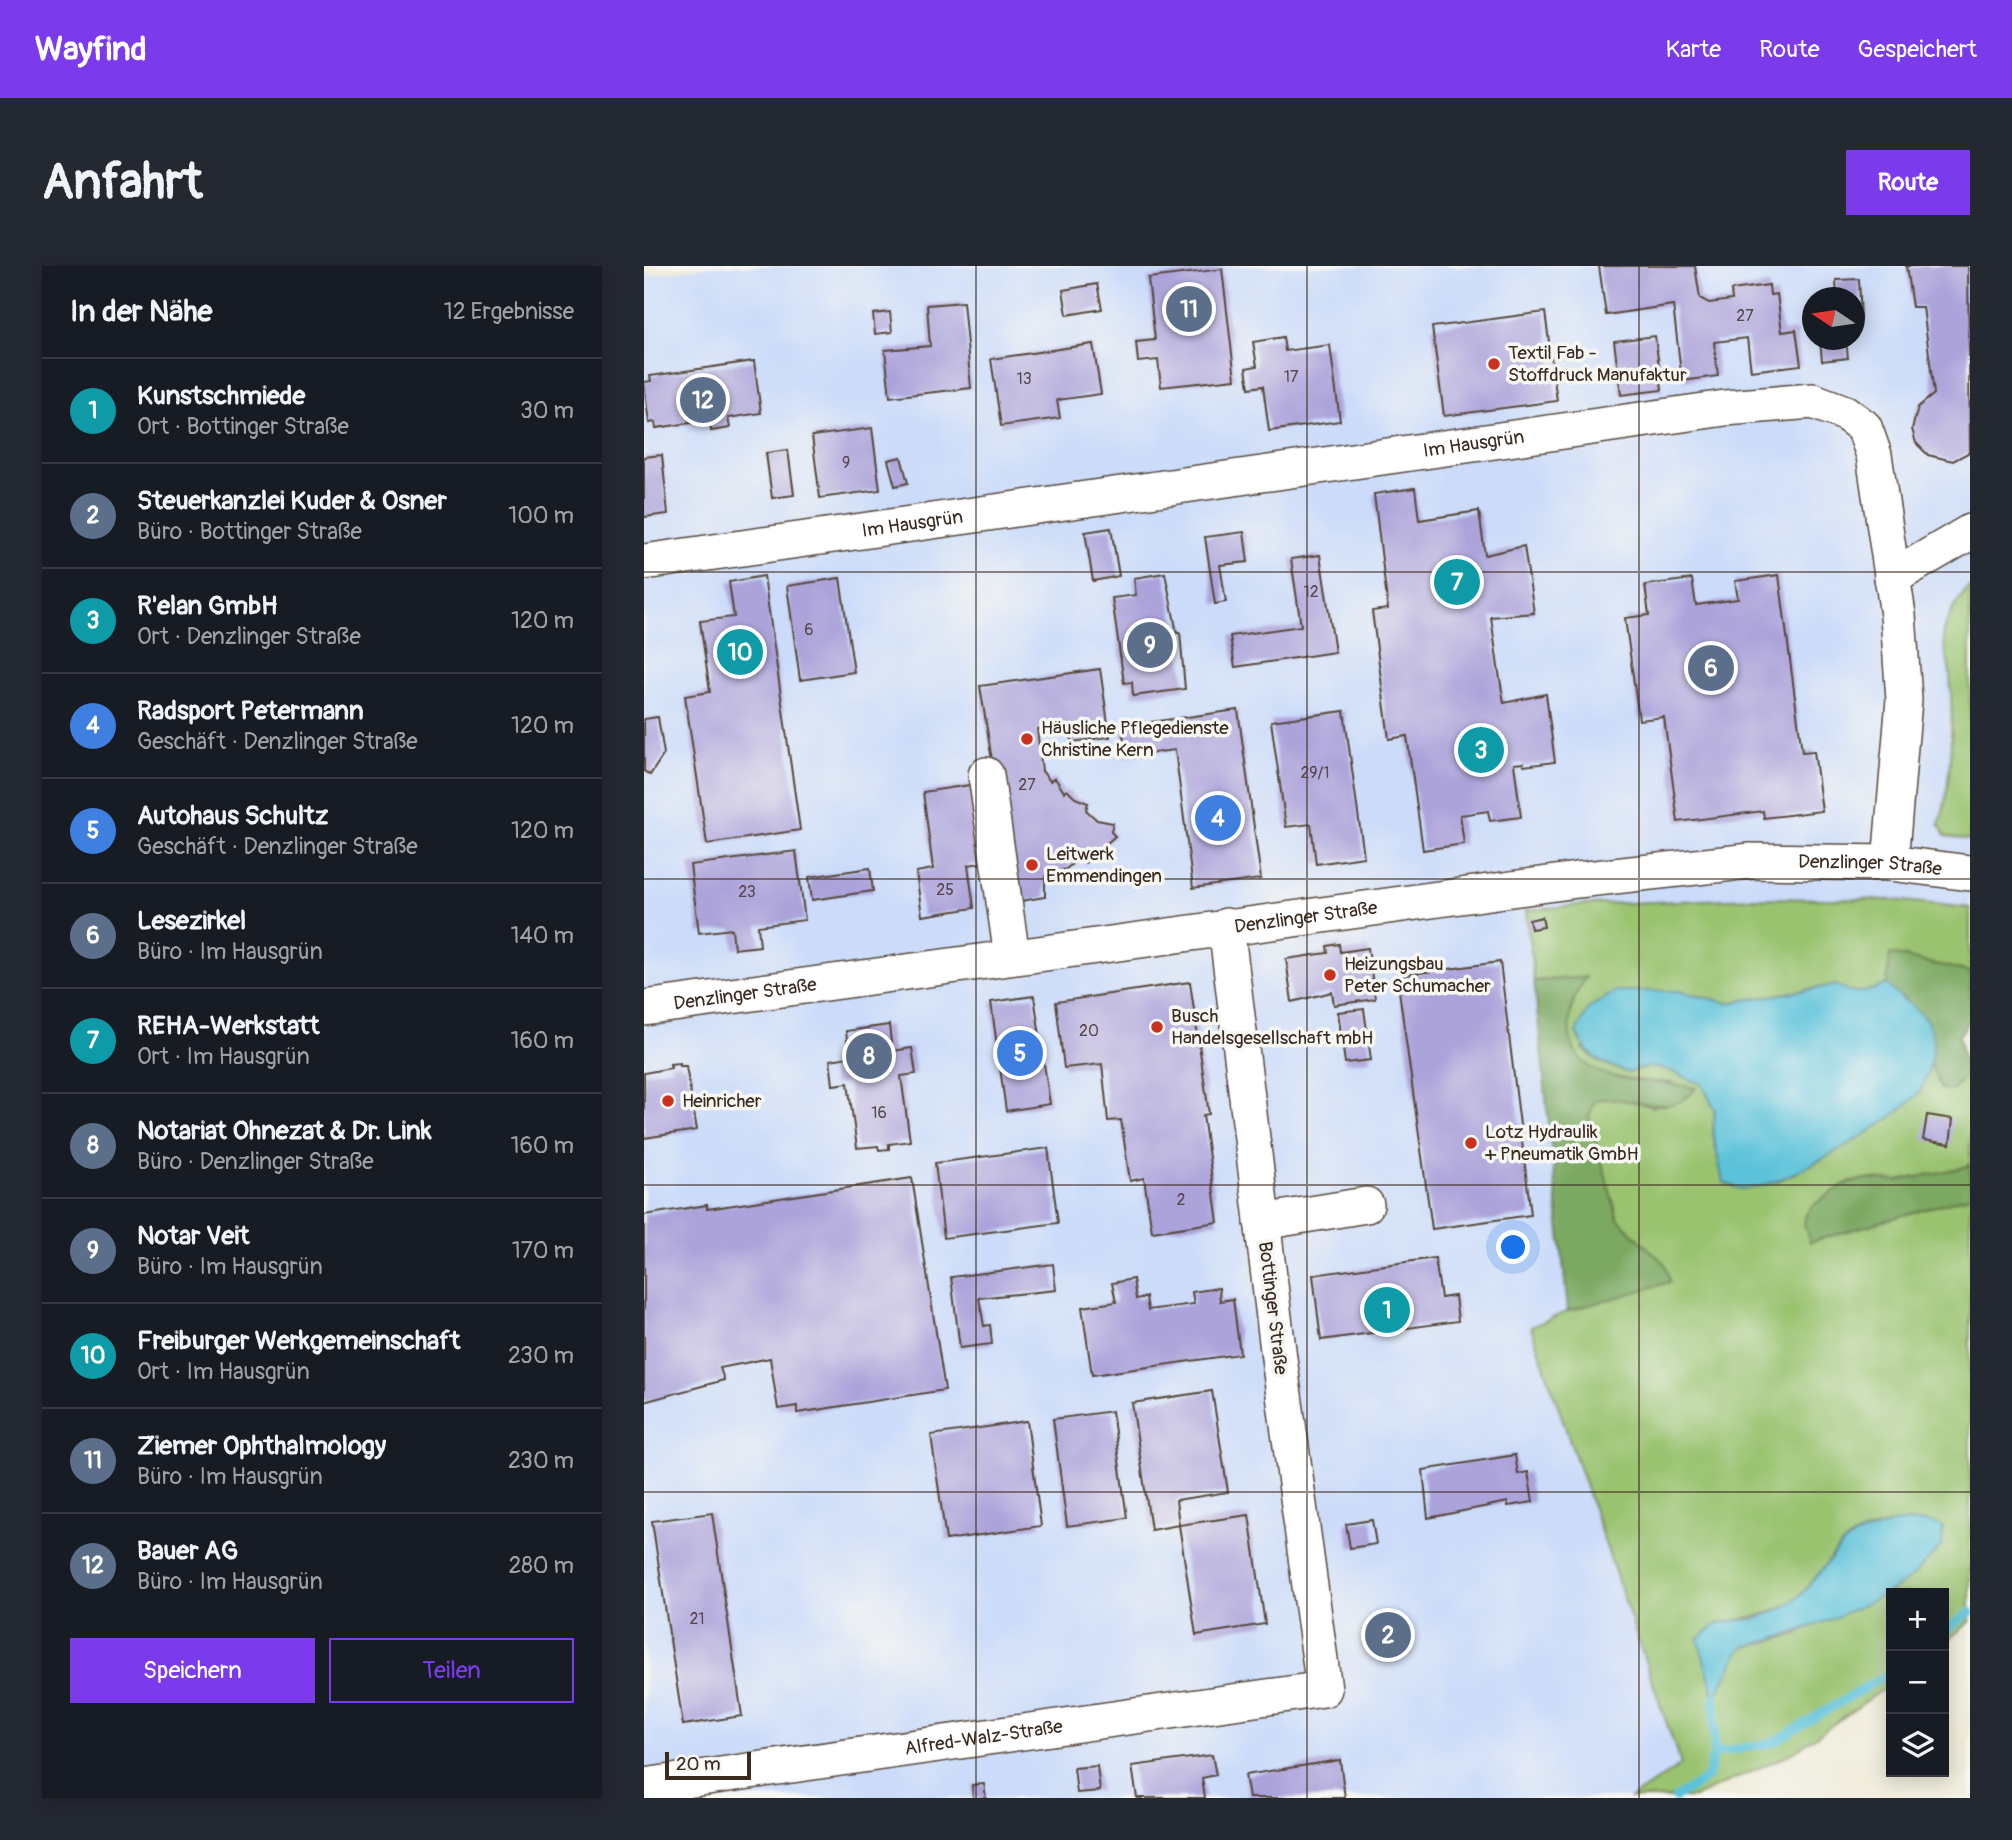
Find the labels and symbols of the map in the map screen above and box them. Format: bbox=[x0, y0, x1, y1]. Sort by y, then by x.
pin: 11 bbox=[1166, 283, 1212, 335]
north arrow bbox=[1802, 287, 1865, 350]
house number: 27 bbox=[1736, 306, 1754, 326]
place label: Textil Fab - Stoffdruck Manufaktur bbox=[1508, 341, 1687, 387]
marker: Textil Fab - Stoffdruck Manufaktur bbox=[1486, 356, 1502, 372]
house number: 17 bbox=[1284, 367, 1299, 387]
house number: 13 bbox=[1016, 369, 1032, 389]
pin: 12 bbox=[680, 374, 726, 426]
street label: Im Hausgrün bbox=[1421, 425, 1526, 463]
house number: 9 bbox=[842, 453, 850, 473]
street label: Im Hausgrün bbox=[860, 505, 964, 543]
pin: 7 bbox=[1434, 556, 1480, 608]
house number: 12 bbox=[1303, 582, 1319, 602]
pin: 9 bbox=[1127, 619, 1173, 671]
house number: 6 bbox=[804, 620, 814, 640]
pin: 10 bbox=[717, 626, 763, 678]
pin: 6 bbox=[1688, 642, 1734, 694]
place label: Häusliche Pflegedienste Christine Kern bbox=[1041, 716, 1229, 762]
pin: 3 bbox=[1458, 724, 1504, 776]
marker: Häusliche Pflegedienste Christine Kern bbox=[1019, 731, 1035, 747]
house number: 29/1 bbox=[1300, 763, 1330, 783]
house number: 27 bbox=[1018, 775, 1036, 795]
pin: 4 bbox=[1195, 792, 1241, 844]
place label: Leitwerk Emmendingen bbox=[1046, 842, 1162, 888]
street label: Denzlinger Straße bbox=[1798, 850, 1944, 881]
marker: Leitwerk Emmendingen bbox=[1024, 857, 1040, 873]
house number: 25 bbox=[936, 880, 954, 900]
house number: 23 bbox=[738, 882, 756, 902]
street label: Denzlinger Straße bbox=[1233, 895, 1379, 939]
place label: Heizungsbau Peter Schumacher bbox=[1344, 952, 1491, 998]
marker: Heizungsbau Peter Schumacher bbox=[1322, 967, 1338, 983]
street label: Denzlinger Straße bbox=[672, 972, 819, 1016]
place label: Busch Handelsgesellschaft mbH bbox=[1171, 1004, 1373, 1050]
marker: Busch Handelsgesellschaft mbH bbox=[1149, 1019, 1165, 1035]
house number: 20 bbox=[1079, 1021, 1099, 1041]
pin: 5 bbox=[997, 1027, 1043, 1079]
pin: 8 bbox=[846, 1030, 892, 1082]
place label: Heinricher bbox=[682, 1089, 762, 1113]
marker: Heinricher bbox=[660, 1093, 676, 1109]
house number: 16 bbox=[871, 1103, 887, 1123]
place label: Lotz Hydraulik + Pneumatik GmbH bbox=[1484, 1120, 1639, 1166]
marker: Lotz Hydraulik + Pneumatik GmbH bbox=[1463, 1135, 1479, 1151]
house number: 2 bbox=[1177, 1190, 1186, 1210]
your location bbox=[1496, 1230, 1530, 1264]
street label: Bottinger Straße bbox=[1253, 1240, 1293, 1377]
pin: 1 bbox=[1364, 1284, 1410, 1336]
house number: 21 bbox=[689, 1609, 705, 1629]
pin: 2 bbox=[1365, 1609, 1411, 1661]
street label: Alfred-Walz-Straße bbox=[903, 1714, 1065, 1761]
scale bar bbox=[665, 1749, 751, 1781]

